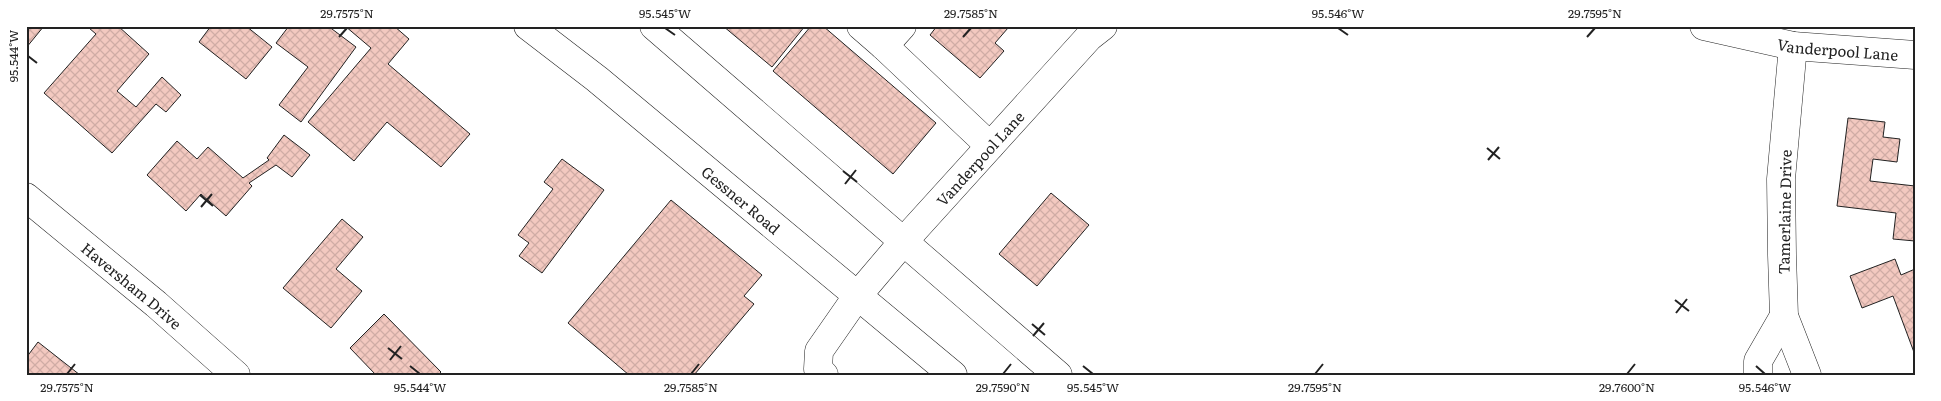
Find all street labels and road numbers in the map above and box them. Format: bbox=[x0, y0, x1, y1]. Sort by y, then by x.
street label: Vanderpool Lane bbox=[1775, 31, 1899, 65]
street label: Vanderpool Lane bbox=[930, 105, 1029, 210]
street label: Tamerlaine Drive bbox=[1771, 149, 1797, 275]
street label: Gessner Road bbox=[697, 160, 786, 239]
street label: Haversham Drive bbox=[77, 236, 188, 334]

